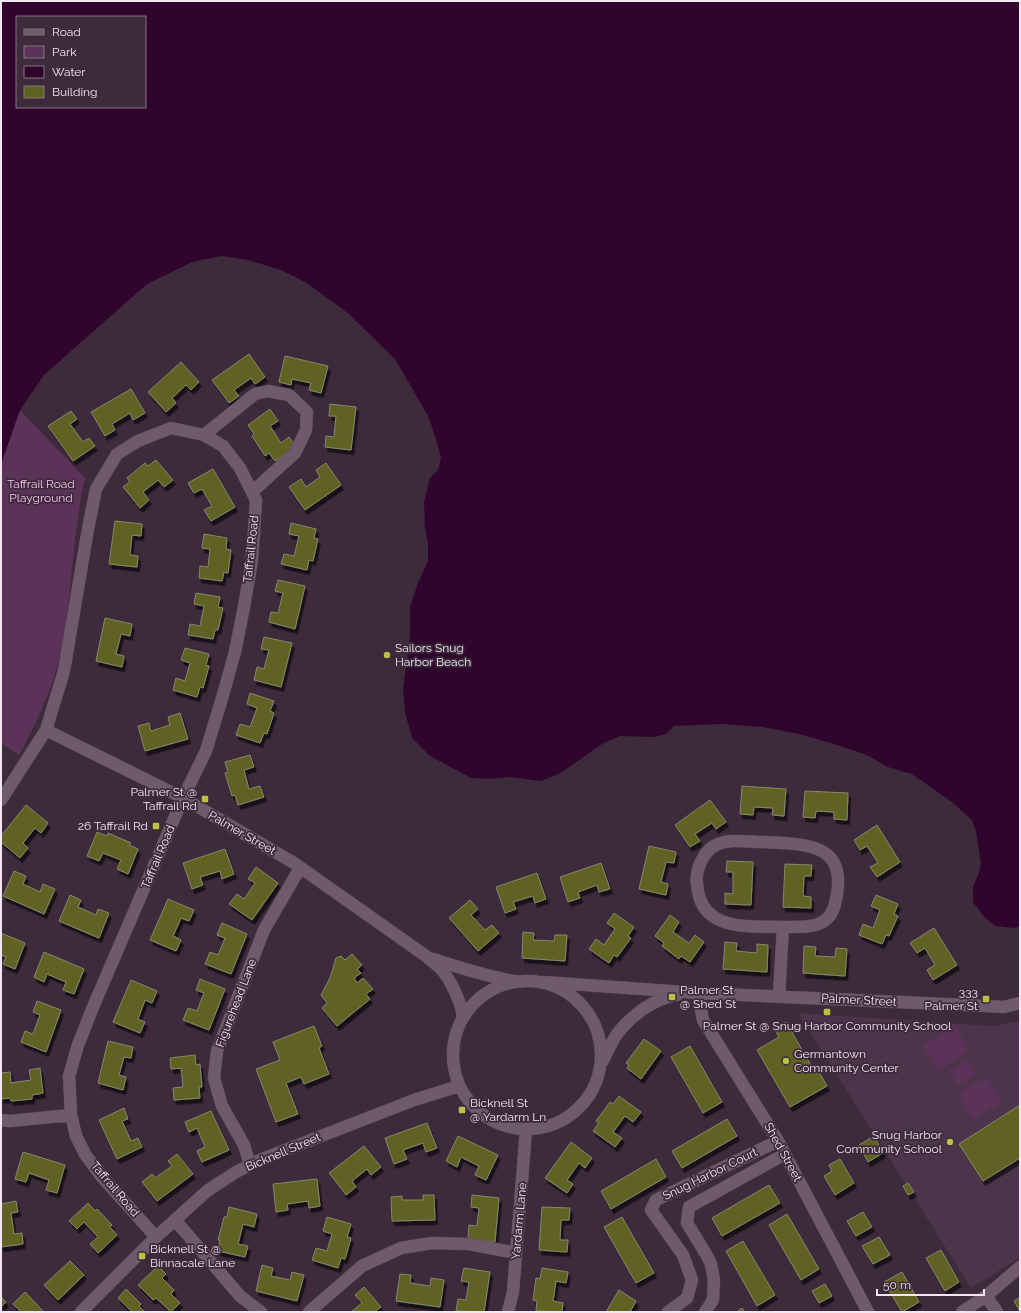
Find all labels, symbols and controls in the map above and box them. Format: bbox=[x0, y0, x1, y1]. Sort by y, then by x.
legend bbox=[16, 16, 146, 108]
text: Road bbox=[52, 25, 81, 39]
text: Park bbox=[52, 45, 77, 59]
text: Water bbox=[52, 65, 86, 79]
text: Building bbox=[52, 85, 98, 99]
park label: Taffrail Road Playground bbox=[7, 477, 75, 505]
street label: Taffrail Road bbox=[241, 515, 261, 583]
place label: Sailors Snug Harbor Beach bbox=[395, 641, 471, 669]
marker: Sailors Snug Harbor Beach bbox=[382, 650, 392, 660]
place label: Palmer St @ Taffrail Rd bbox=[130, 785, 197, 813]
marker: Palmer St @ Taffrail Rd bbox=[200, 794, 210, 804]
street label: Palmer Street bbox=[206, 808, 278, 858]
place label: 26 Taffrail Rd bbox=[78, 819, 148, 833]
marker: 26 Taffrail Rd bbox=[151, 821, 161, 831]
street label: Taffrail Road bbox=[138, 823, 178, 891]
street label: Figurehead Lane bbox=[213, 957, 259, 1049]
place label: Palmer St @ Shed St bbox=[680, 983, 736, 1011]
place label: 333 Palmer St bbox=[925, 985, 978, 1013]
street label: Palmer Street bbox=[821, 991, 897, 1009]
marker: Palmer St @ Shed St bbox=[667, 992, 677, 1002]
marker: 333 Palmer St bbox=[981, 994, 991, 1004]
marker: Palmer St @ Snug Harbor Community School bbox=[822, 1007, 832, 1017]
place label: Palmer St @ Snug Harbor Community School bbox=[703, 1019, 952, 1033]
place label: Germantown Community Center bbox=[794, 1047, 900, 1075]
marker: Germantown Community Center bbox=[781, 1056, 791, 1066]
place label: Bicknell St @ Yardarm Ln bbox=[470, 1096, 546, 1124]
marker: Bicknell St @ Yardarm Ln bbox=[457, 1105, 467, 1115]
street label: Shed Street bbox=[761, 1120, 805, 1184]
place label: Snug Harbor Community School bbox=[836, 1128, 943, 1156]
street label: Bicknell Street bbox=[243, 1130, 323, 1174]
marker: Snug Harbor Community School bbox=[945, 1137, 955, 1147]
street label: Snug Harbor Court bbox=[660, 1145, 760, 1203]
street label: Taffrail Road bbox=[88, 1159, 142, 1219]
street label: Yardarm Lane bbox=[509, 1182, 529, 1260]
place label: Bicknell St @ Binnacale Lane bbox=[150, 1242, 235, 1270]
marker: Bicknell St @ Binnacale Lane bbox=[137, 1251, 147, 1261]
scale bar bbox=[877, 1271, 984, 1297]
text: 50 m bbox=[883, 1278, 911, 1292]

